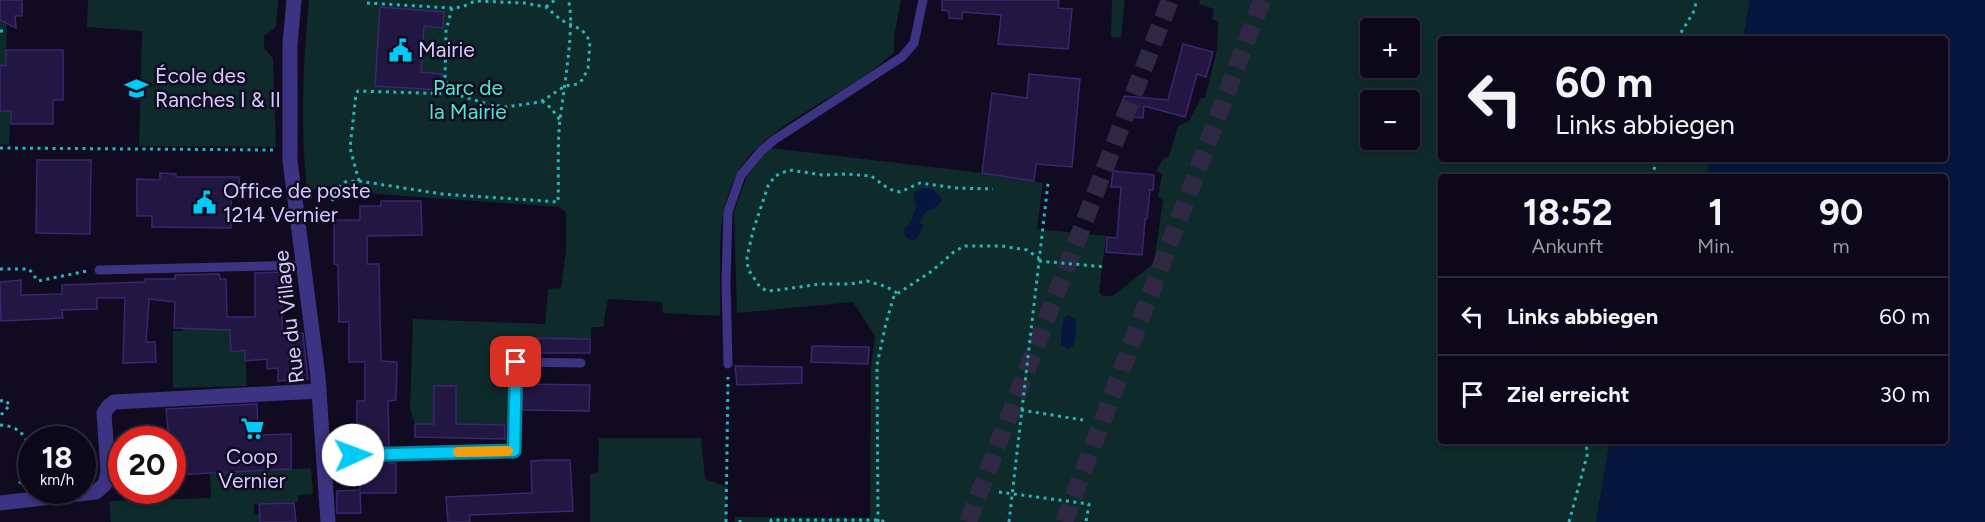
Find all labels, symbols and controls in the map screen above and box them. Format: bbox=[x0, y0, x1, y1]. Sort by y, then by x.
map controls bbox=[1360, 18, 1420, 150]
button: + bbox=[1360, 18, 1420, 78]
public building icon: Mairie bbox=[387, 37, 413, 63]
place label: Mairie bbox=[418, 37, 475, 62]
text: 60 m bbox=[1555, 57, 1653, 108]
icon: left bbox=[1456, 60, 1534, 138]
place label: École des Ranches I & II bbox=[155, 63, 281, 112]
school or university icon: École des Ranches I & II bbox=[124, 75, 150, 101]
park label: Parc de la Mairie bbox=[429, 75, 507, 124]
button: − bbox=[1360, 90, 1420, 150]
text: Links abbiegen bbox=[1555, 108, 1735, 141]
place label: Office de poste 1214 Vernier bbox=[223, 178, 370, 227]
public building icon: Office de poste 1214 Vernier bbox=[192, 190, 218, 216]
text: 18:52 bbox=[1523, 191, 1613, 234]
text: 1 bbox=[1708, 191, 1723, 234]
text: 90 bbox=[1819, 191, 1863, 234]
text: Ankunft bbox=[1532, 234, 1604, 258]
text: Min. bbox=[1697, 234, 1734, 258]
text: m bbox=[1833, 234, 1850, 258]
street label: Rue du Village bbox=[268, 249, 309, 385]
icon: left bbox=[1456, 300, 1489, 333]
text: Links abbiegen bbox=[1507, 303, 1658, 330]
text: 60 m bbox=[1879, 303, 1930, 330]
pin bbox=[490, 336, 541, 387]
icon: arrive bbox=[499, 345, 532, 378]
icon: arrive bbox=[1456, 378, 1489, 411]
text: Ziel erreicht bbox=[1507, 381, 1630, 408]
text: 30 m bbox=[1880, 381, 1930, 408]
supermarket icon: Coop Vernier bbox=[239, 416, 265, 442]
position arrow bbox=[321, 423, 385, 487]
speed limit sign: 20 bbox=[108, 426, 186, 504]
text: 18 bbox=[41, 439, 73, 476]
place label: Coop Vernier bbox=[218, 444, 286, 493]
text: km/h bbox=[40, 471, 74, 489]

